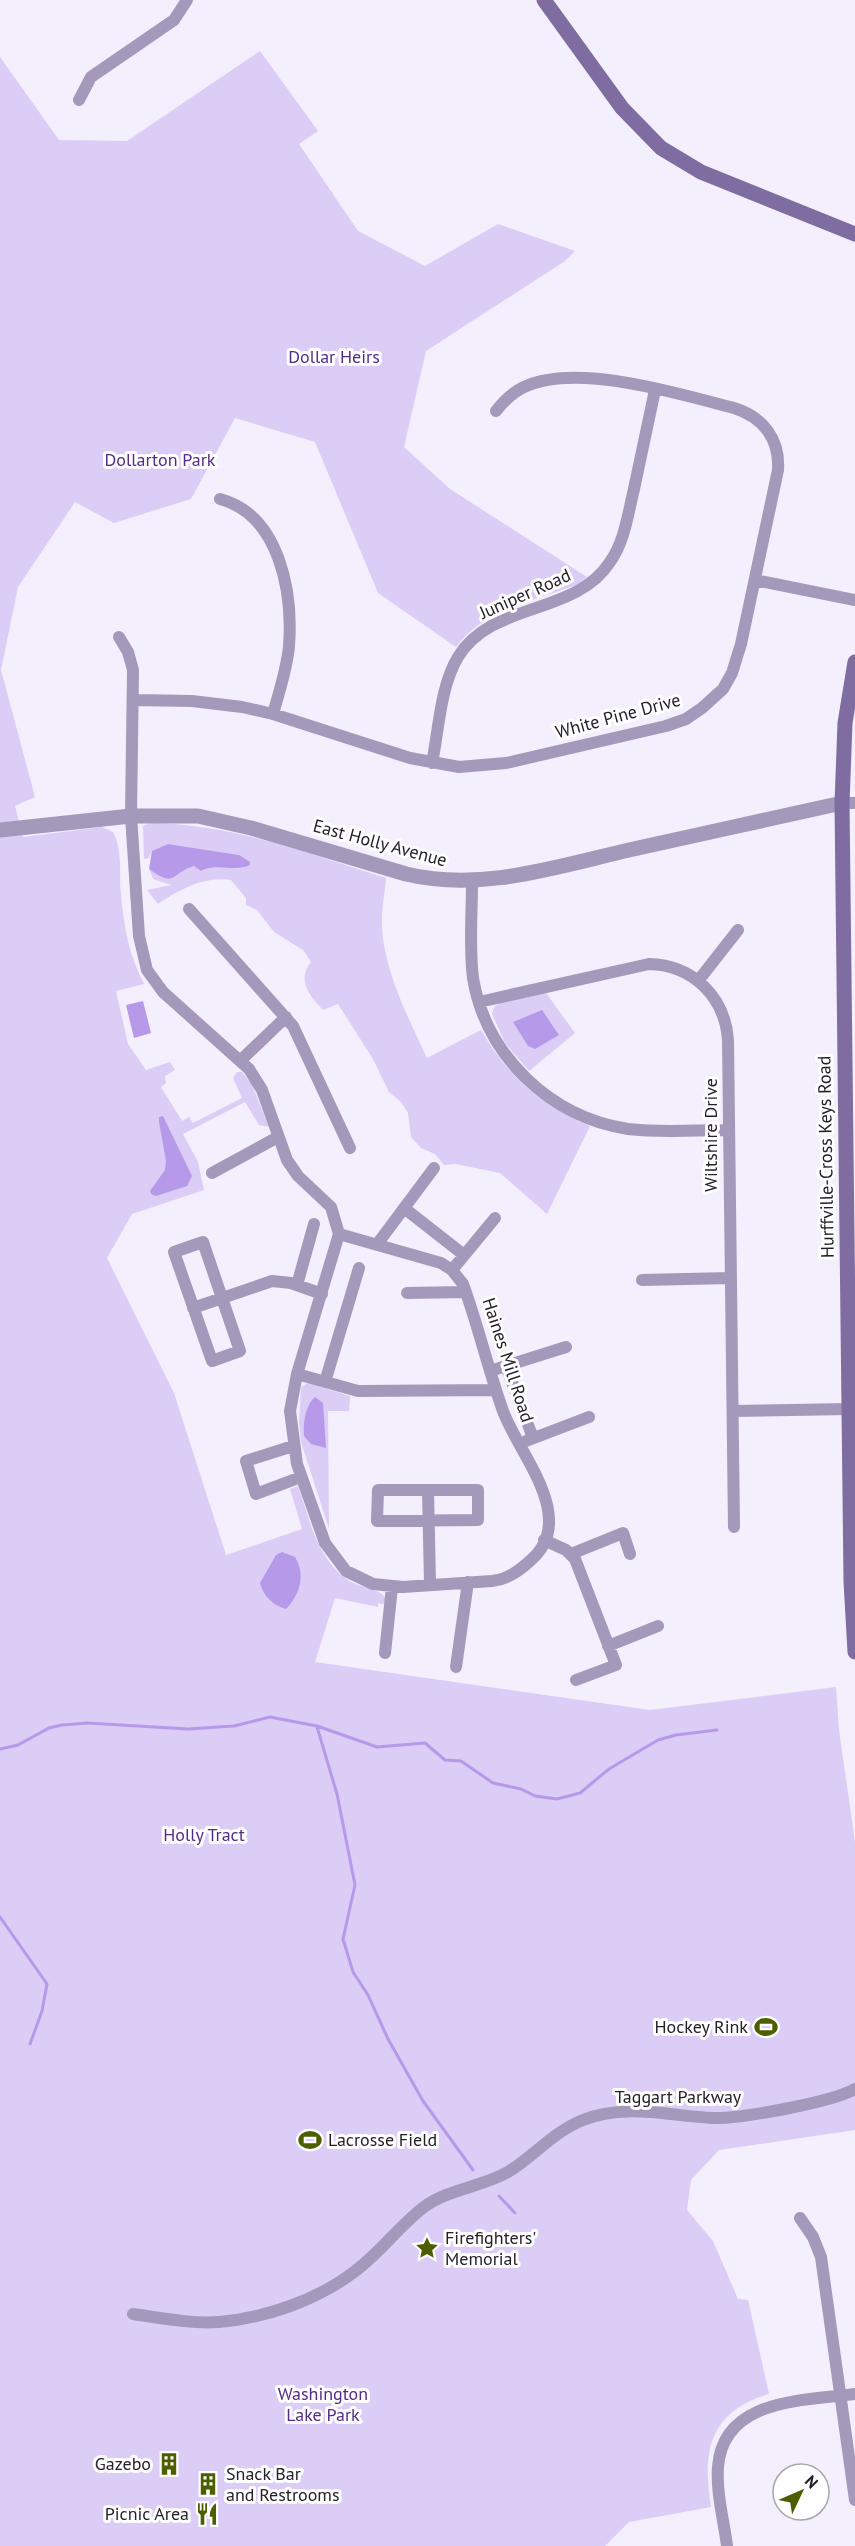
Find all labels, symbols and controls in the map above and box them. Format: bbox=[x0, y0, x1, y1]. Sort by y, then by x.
park label: Dollar Heirs bbox=[288, 345, 380, 368]
park label: Dollarton Park bbox=[105, 448, 216, 471]
street label: Juniper Road bbox=[475, 563, 574, 624]
street label: White Pine Drive bbox=[553, 688, 683, 743]
street label: East Holly Avenue bbox=[311, 814, 450, 871]
street label: Hurffville-Cross Keys Road bbox=[812, 1056, 839, 1258]
street label: Wiltshire Drive bbox=[699, 1078, 722, 1192]
street label: Haines Mill Road bbox=[477, 1295, 539, 1425]
park label: Holly Tract bbox=[163, 1823, 245, 1846]
sports icon: Hockey Rink bbox=[753, 2014, 779, 2040]
place label: Hockey Rink bbox=[654, 2015, 748, 2038]
street label: Taggart Parkway bbox=[615, 2085, 742, 2108]
sports icon: Lacrosse Field bbox=[297, 2127, 323, 2153]
place label: Lacrosse Field bbox=[328, 2128, 437, 2151]
place label: Firefighters' Memorial bbox=[445, 2226, 536, 2270]
place icon: Firefighters' Memorial bbox=[414, 2235, 440, 2261]
park label: Washington Lake Park bbox=[278, 2382, 368, 2426]
building icon: Gazebo bbox=[156, 2451, 182, 2477]
place label: Gazebo bbox=[95, 2452, 151, 2475]
place label: Snack Bar and Restrooms bbox=[226, 2462, 340, 2506]
north arrow bbox=[771, 2462, 831, 2522]
building icon: Snack Bar and Restrooms bbox=[195, 2471, 221, 2497]
text: N bbox=[801, 2471, 823, 2492]
restaurant icon: Picnic Area bbox=[194, 2501, 220, 2527]
place label: Picnic Area bbox=[105, 2502, 189, 2525]

